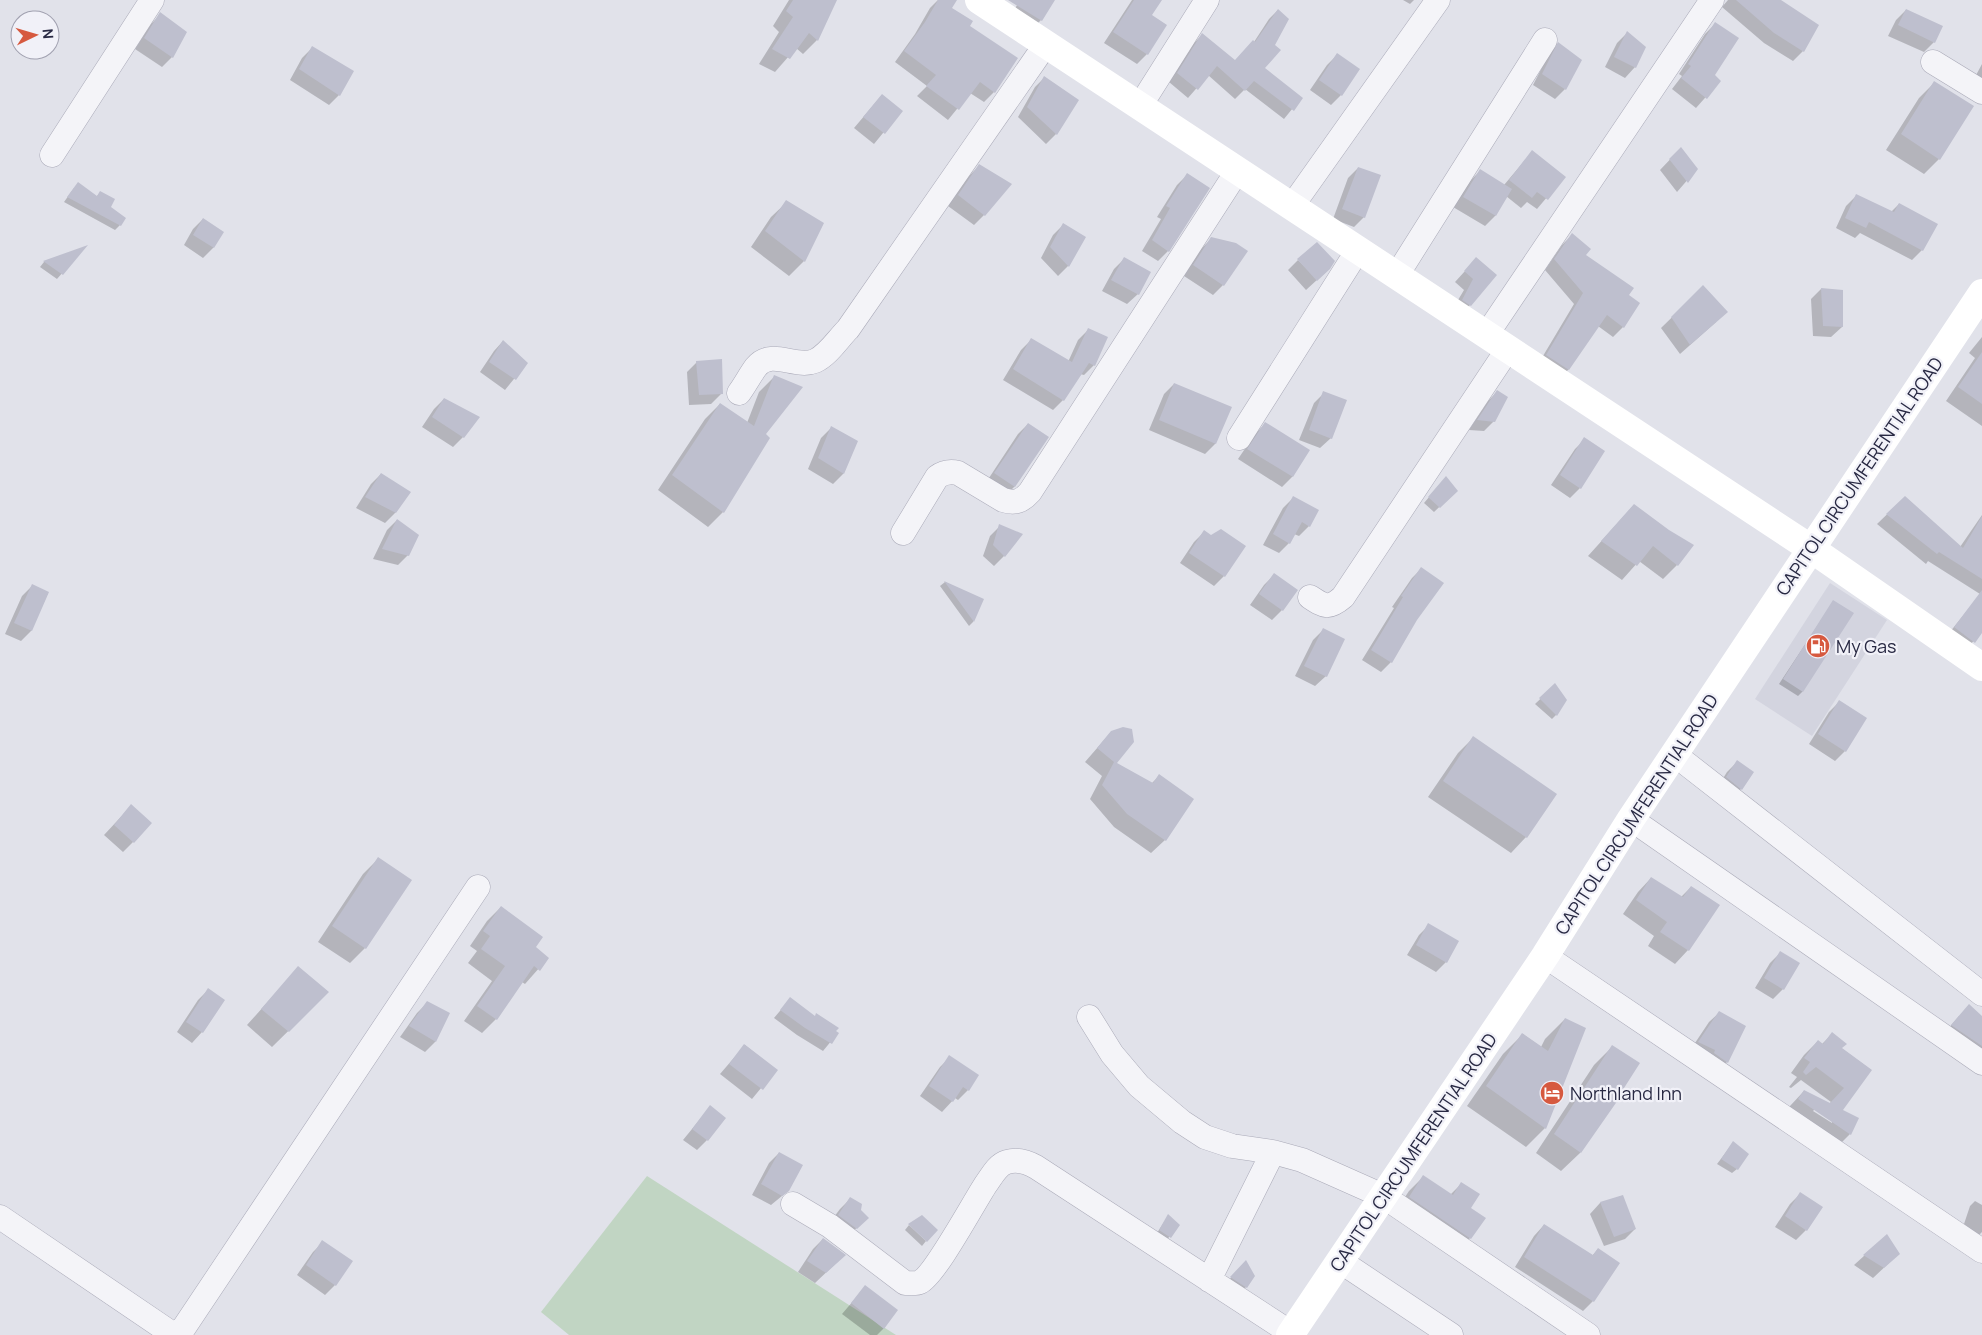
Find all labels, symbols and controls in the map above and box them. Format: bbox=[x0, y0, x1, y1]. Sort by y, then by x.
north arrow bbox=[10, 10, 60, 60]
text: N bbox=[39, 28, 58, 40]
street label: CAPITOL CIRCUMFERENTIAL ROAD bbox=[1770, 352, 1948, 600]
fuel station icon: My Gas bbox=[1805, 633, 1831, 659]
place label: My Gas bbox=[1836, 634, 1896, 658]
street label: CAPITOL CIRCUMFERENTIAL ROAD bbox=[1549, 689, 1723, 939]
street label: CAPITOL CIRCUMFERENTIAL ROAD bbox=[1324, 1028, 1502, 1276]
hotel icon: Northland Inn bbox=[1539, 1080, 1565, 1106]
place label: Northland Inn bbox=[1570, 1081, 1682, 1105]

